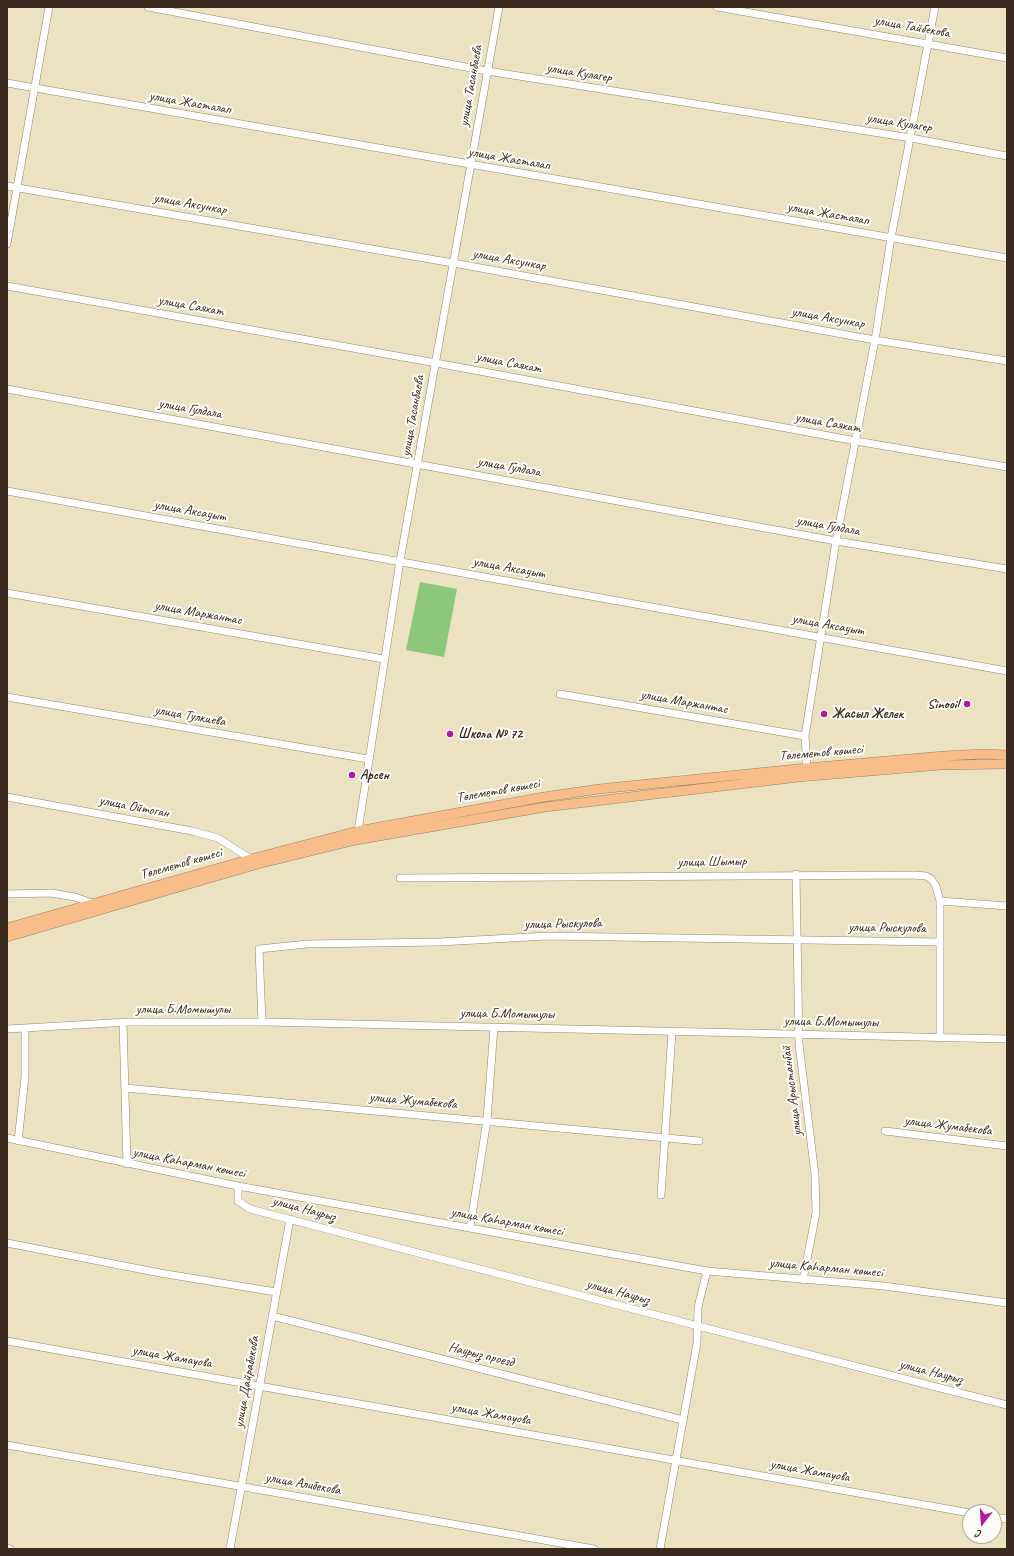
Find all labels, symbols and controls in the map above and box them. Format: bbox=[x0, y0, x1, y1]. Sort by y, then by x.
street label: улица Тайбекова bbox=[873, 12, 951, 42]
street label: улица Тасанбаева bbox=[456, 44, 486, 128]
street label: улица Кулагер bbox=[545, 60, 613, 86]
street label: улица Жасталап bbox=[148, 88, 232, 118]
street label: улица Кулагер bbox=[865, 110, 933, 136]
street label: улица Жасталап bbox=[467, 144, 551, 174]
street label: улица Аксункар bbox=[152, 189, 228, 219]
street label: улица Жасталап bbox=[786, 199, 870, 229]
street label: улица Аксункар bbox=[471, 245, 547, 275]
street label: улица Саяхат bbox=[157, 292, 225, 320]
street label: улица Аксункар bbox=[790, 303, 866, 333]
street label: улица Саяхат bbox=[475, 348, 543, 378]
street label: улица Тасанбаева bbox=[398, 374, 428, 458]
street label: улица Гулдала bbox=[157, 395, 223, 423]
street label: улица Саяхат bbox=[794, 409, 862, 437]
street label: улица Гулдала bbox=[476, 453, 542, 481]
street label: улица Аксауыт bbox=[153, 496, 227, 526]
street label: улица Гулдала bbox=[795, 512, 861, 540]
street label: улица Аксауыт bbox=[472, 553, 546, 583]
street label: улица Маржантас bbox=[153, 597, 243, 629]
street label: улица Аксауыт bbox=[791, 610, 865, 640]
street label: улица Маржантас bbox=[639, 686, 729, 718]
place label: Sinooil bbox=[927, 696, 959, 712]
marker: Sinooil bbox=[962, 699, 972, 709]
street label: улица Тулкиева bbox=[153, 702, 227, 730]
place label: Жасыл Желек bbox=[832, 706, 903, 722]
marker: Жасыл Желек bbox=[819, 709, 829, 719]
place label: Школа № 72 bbox=[458, 726, 522, 742]
marker: Школа № 72 bbox=[445, 729, 455, 739]
street label: Төлеметов көшесі bbox=[778, 741, 864, 765]
place label: Арсен bbox=[360, 767, 389, 783]
marker: Арсен bbox=[347, 770, 357, 780]
street label: Төлеметов көшесі bbox=[455, 775, 541, 807]
street label: улица Ойтоган bbox=[98, 792, 170, 822]
street label: Төлеметов көшесі bbox=[138, 844, 224, 884]
street label: улица Шымыр bbox=[677, 853, 747, 871]
street label: улица Рыскулова bbox=[524, 915, 602, 933]
street label: улица Рыскулова bbox=[848, 919, 926, 937]
street label: улица Б.Момышулы bbox=[136, 1001, 230, 1017]
street label: улица Б.Момышулы bbox=[460, 1005, 554, 1023]
street label: улица Б.Момышулы bbox=[784, 1013, 878, 1031]
street label: улица Арыстанбай bbox=[778, 1045, 806, 1137]
street label: улица Жумабекова bbox=[369, 1089, 457, 1113]
street label: улица Жумабекова bbox=[903, 1112, 993, 1140]
street label: улица Каһарман көшесі bbox=[131, 1144, 247, 1182]
street label: улица Наурыз bbox=[271, 1193, 337, 1225]
street label: улица Каһарман көшесі bbox=[449, 1204, 565, 1240]
street label: улица Каһарман көшесі bbox=[768, 1255, 884, 1281]
street label: улица Наурыз bbox=[585, 1276, 651, 1308]
street label: улица Дайрабекова bbox=[231, 1335, 263, 1429]
street label: Наурыз проезд bbox=[447, 1339, 515, 1371]
street label: улица Жамауова bbox=[131, 1342, 213, 1372]
street label: улица Наурыз bbox=[898, 1356, 964, 1388]
street label: улица Жамауова bbox=[450, 1399, 532, 1429]
street label: улица Жамауова bbox=[769, 1456, 851, 1486]
street label: улица Алибекова bbox=[264, 1469, 342, 1499]
north arrow bbox=[962, 1504, 1002, 1544]
text: С bbox=[974, 1527, 983, 1542]

